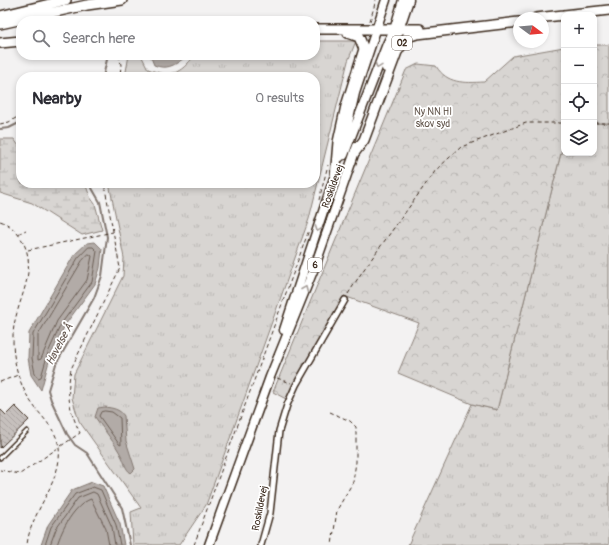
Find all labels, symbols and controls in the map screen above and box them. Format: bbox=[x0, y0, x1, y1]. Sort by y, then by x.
north arrow bbox=[513, 12, 549, 48]
map controls bbox=[561, 12, 597, 156]
button: + bbox=[561, 12, 597, 48]
search box bbox=[16, 16, 320, 60]
icon: search bbox=[30, 27, 52, 49]
text: Search here bbox=[62, 29, 135, 48]
road number: O2 bbox=[392, 36, 412, 50]
button: − bbox=[561, 48, 597, 84]
one-way arrow bbox=[375, 62, 383, 69]
button: locate bbox=[561, 84, 597, 120]
text: Nearby bbox=[32, 88, 81, 109]
text: 0 results bbox=[255, 90, 304, 106]
park label: Ny NN HI skov syd bbox=[414, 106, 452, 130]
button: layers bbox=[561, 120, 597, 156]
street label: Roskildevej bbox=[319, 163, 346, 210]
one-way arrow bbox=[315, 225, 323, 232]
road number: 6 bbox=[308, 258, 322, 272]
one-way arrow bbox=[301, 285, 309, 292]
water label: Havelse Å bbox=[42, 320, 76, 367]
street label: Roskildevej bbox=[250, 485, 270, 532]

